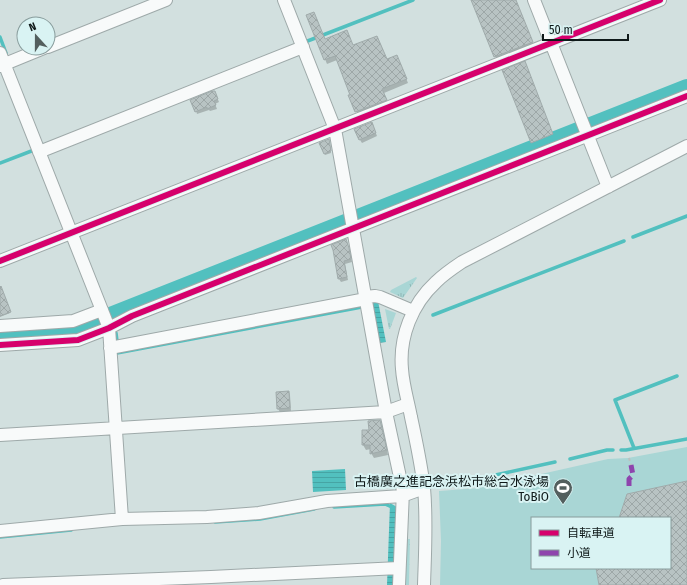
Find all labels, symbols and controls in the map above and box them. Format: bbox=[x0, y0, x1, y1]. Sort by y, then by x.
north arrow bbox=[16, 16, 56, 56]
scale bar bbox=[543, 16, 628, 42]
text: N bbox=[27, 20, 38, 34]
text: 50 m bbox=[549, 23, 573, 37]
place label: 古橋廣之進記念浜松市総合水泳場 ToBiO bbox=[354, 474, 549, 504]
sports icon: 古橋廣之進記念浜松市総合水泳場 ToBiO bbox=[552, 477, 574, 505]
legend bbox=[531, 517, 671, 569]
text: 自転車道 bbox=[567, 526, 615, 540]
text: 小道 bbox=[567, 546, 591, 560]

